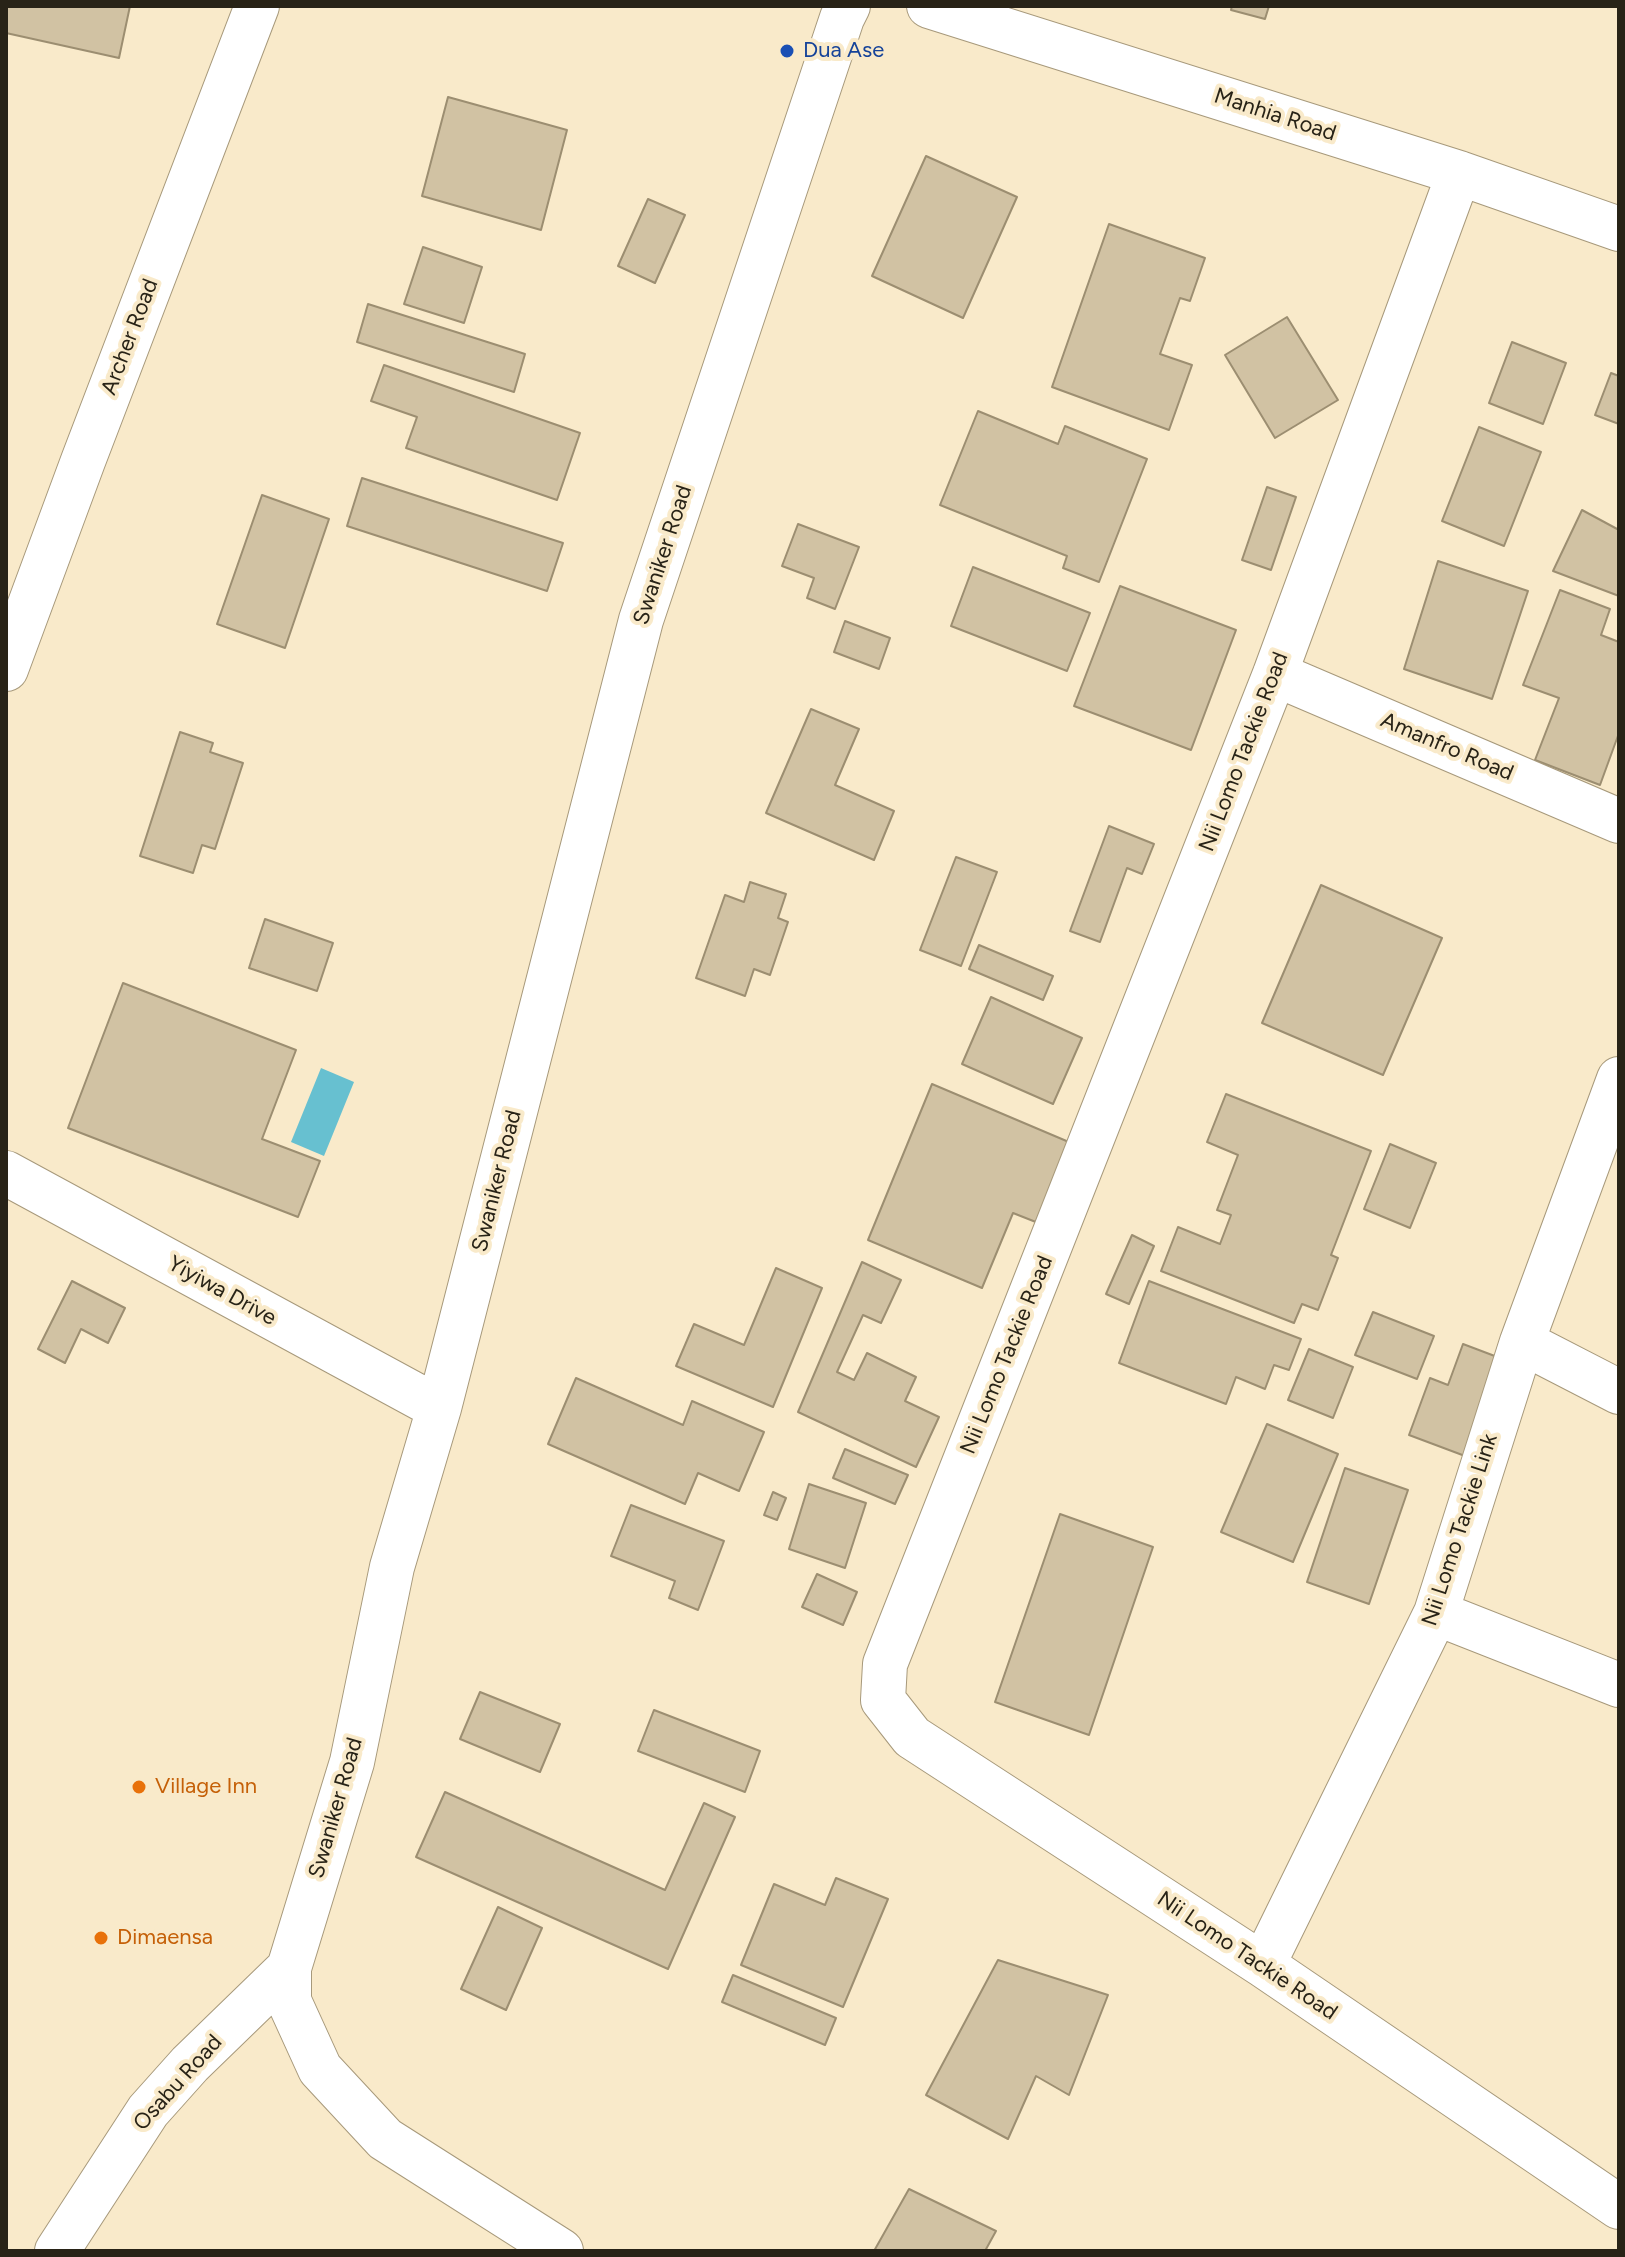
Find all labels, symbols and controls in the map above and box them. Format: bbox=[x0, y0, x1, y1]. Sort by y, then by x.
place label: Dua Ase bbox=[803, 38, 884, 64]
marker: Dua Ase bbox=[778, 42, 796, 60]
street label: Manhia Road bbox=[1211, 83, 1339, 147]
street label: Archer Road bbox=[96, 275, 164, 399]
street label: Swaniker Road bbox=[628, 482, 698, 628]
street label: Nii Lomo Tackie Road bbox=[1194, 649, 1294, 855]
street label: Amanfro Road bbox=[1377, 707, 1517, 787]
street label: Swaniker Road bbox=[467, 1107, 527, 1255]
street label: Yiyiwa Drive bbox=[163, 1250, 281, 1332]
street label: Nii Lomo Tackie Road bbox=[955, 1252, 1059, 1458]
street label: Nii Lomo Tackie Link bbox=[1416, 1431, 1504, 1629]
street label: Swaniker Road bbox=[303, 1735, 369, 1881]
place label: Village Inn bbox=[155, 1774, 257, 1800]
marker: Village Inn bbox=[130, 1778, 148, 1796]
street label: Nii Lomo Tackie Road bbox=[1152, 1886, 1342, 2026]
place label: Dimaensa bbox=[117, 1925, 213, 1951]
marker: Dimaensa bbox=[92, 1929, 110, 1947]
street label: Osabu Road bbox=[128, 2030, 228, 2136]

